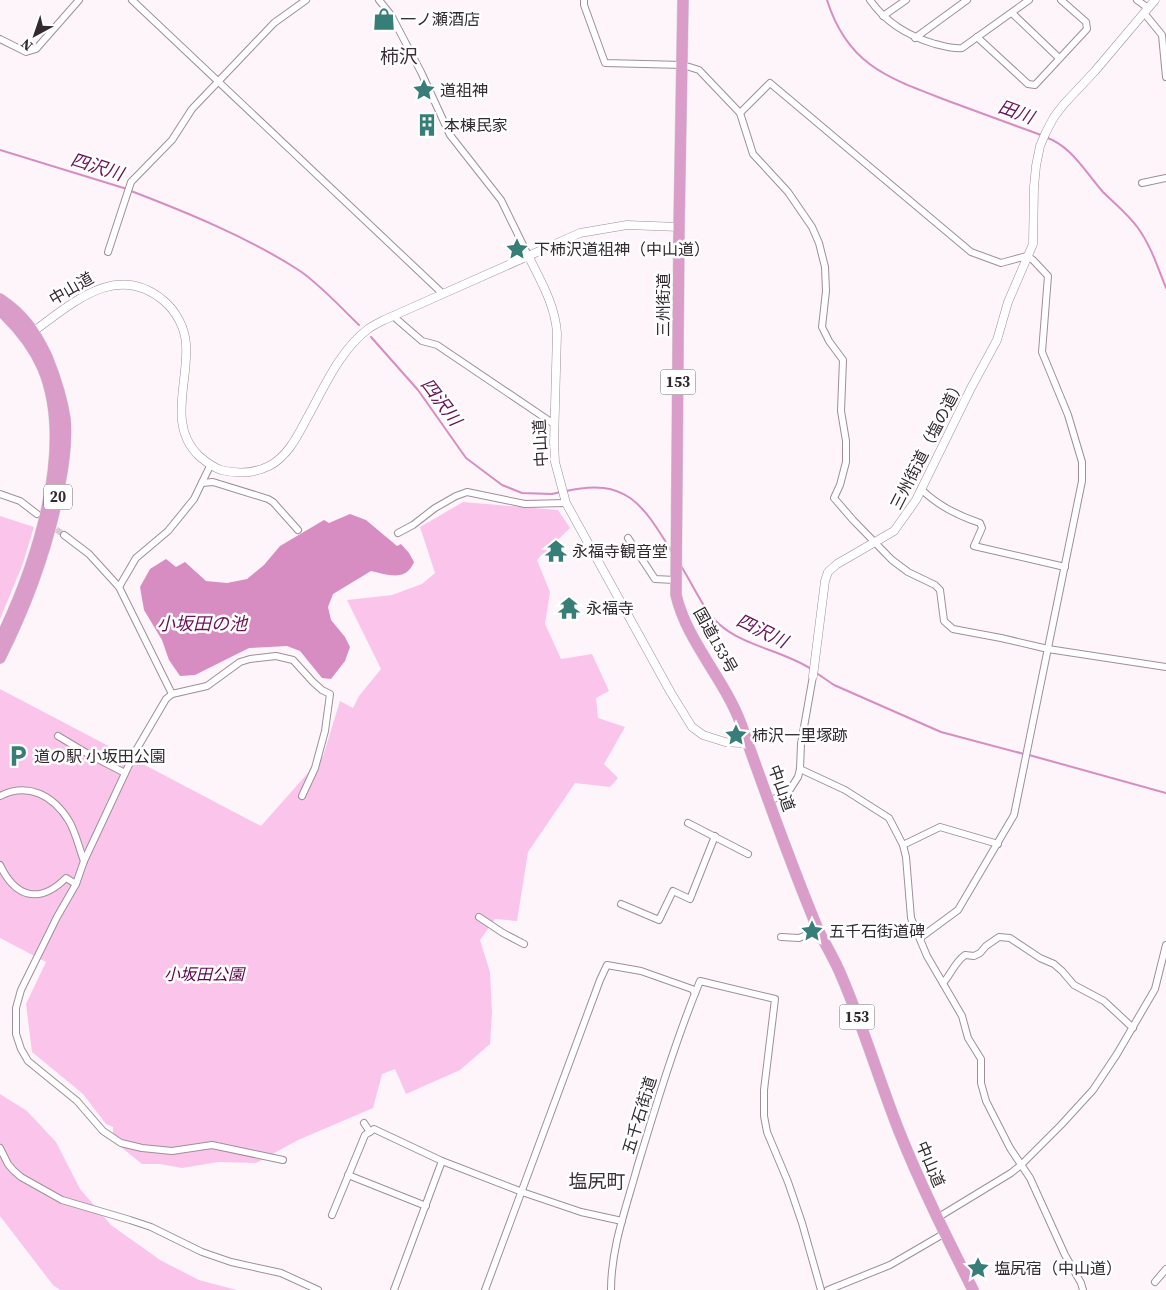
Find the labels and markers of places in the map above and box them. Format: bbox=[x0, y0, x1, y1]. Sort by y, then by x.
shop icon: 一ノ瀬酒店 bbox=[371, 6, 397, 32]
place label: 一ノ瀬酒店 bbox=[400, 8, 480, 30]
place icon: 道祖神 bbox=[411, 77, 437, 103]
place label: 道祖神 bbox=[440, 79, 488, 101]
building icon: 本棟民家 bbox=[414, 112, 440, 138]
place label: 本棟民家 bbox=[444, 114, 508, 136]
place icon: 下柿沢道祖神（中山道） bbox=[504, 236, 530, 262]
place label: 下柿沢道祖神（中山道） bbox=[534, 238, 710, 260]
temple icon: 永福寺観音堂 bbox=[543, 538, 569, 564]
place label: 永福寺観音堂 bbox=[572, 540, 668, 562]
temple icon: 永福寺 bbox=[556, 595, 582, 621]
place label: 永福寺 bbox=[586, 597, 634, 619]
place icon: 柿沢一里塚跡 bbox=[723, 722, 749, 748]
place label: 柿沢一里塚跡 bbox=[752, 724, 848, 746]
parking icon: 道の駅 小坂田公園 bbox=[5, 743, 31, 769]
place label: 道の駅 小坂田公園 bbox=[34, 745, 166, 767]
place icon: 五千石街道碑 bbox=[799, 918, 825, 944]
place label: 五千石街道碑 bbox=[829, 920, 925, 942]
place icon: 塩尻宿（中山道） bbox=[965, 1255, 991, 1281]
place label: 塩尻宿（中山道） bbox=[994, 1257, 1122, 1279]

